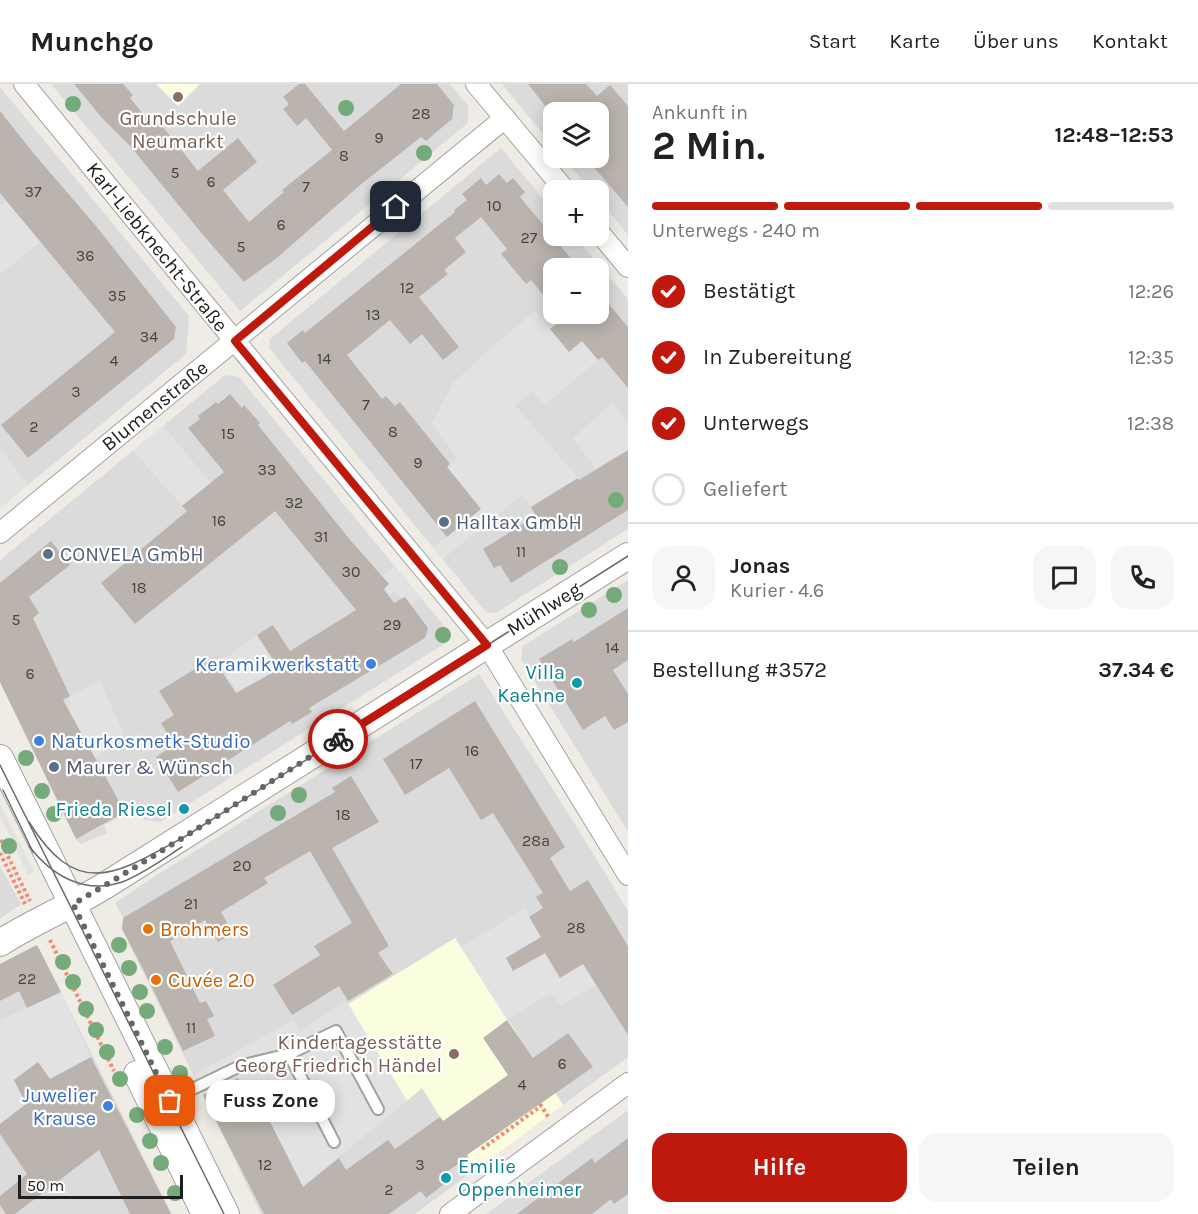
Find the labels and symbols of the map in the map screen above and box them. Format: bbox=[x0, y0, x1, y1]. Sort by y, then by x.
marker: Grundschule Neumarkt bbox=[171, 90, 185, 104]
house number: 28 bbox=[411, 104, 431, 123]
place label: Grundschule Neumarkt bbox=[119, 107, 237, 153]
house number: 9 bbox=[374, 128, 384, 147]
house number: 8 bbox=[339, 146, 349, 165]
street label: Karl-Liebknecht-Straße bbox=[82, 158, 232, 336]
house number: 5 bbox=[170, 163, 180, 182]
house number: 6 bbox=[206, 172, 216, 191]
house number: 7 bbox=[302, 177, 310, 196]
pin bbox=[370, 181, 421, 232]
house number: 37 bbox=[25, 182, 42, 201]
house number: 10 bbox=[487, 196, 501, 215]
house number: 6 bbox=[276, 215, 286, 234]
house number: 27 bbox=[521, 228, 538, 247]
house number: 5 bbox=[236, 237, 246, 256]
house number: 36 bbox=[76, 246, 94, 265]
house number: 12 bbox=[400, 278, 414, 297]
house number: 35 bbox=[108, 286, 126, 305]
house number: 13 bbox=[366, 305, 380, 324]
house number: 34 bbox=[140, 327, 158, 346]
house number: 14 bbox=[317, 349, 331, 368]
house number: 4 bbox=[110, 351, 119, 370]
street label: Blumenstraße bbox=[97, 356, 213, 456]
house number: 3 bbox=[71, 382, 81, 401]
house number: 7 bbox=[362, 395, 370, 414]
house number: 2 bbox=[29, 417, 39, 436]
house number: 8 bbox=[388, 422, 398, 441]
house number: 15 bbox=[221, 424, 235, 443]
house number: 9 bbox=[413, 453, 423, 472]
house number: 33 bbox=[258, 460, 276, 479]
house number: 32 bbox=[285, 493, 303, 512]
house number: 16 bbox=[212, 511, 226, 530]
place label: Halltax GmbH bbox=[456, 511, 582, 534]
marker: Halltax GmbH bbox=[437, 515, 451, 529]
house number: 31 bbox=[314, 527, 328, 546]
house number: 11 bbox=[516, 542, 526, 561]
place label: CONVELA GmbH bbox=[60, 543, 204, 566]
marker: CONVELA GmbH bbox=[41, 547, 55, 561]
house number: 30 bbox=[342, 562, 360, 581]
street label: Mühlweg bbox=[503, 577, 585, 641]
house number: 18 bbox=[131, 578, 147, 597]
house number: 5 bbox=[11, 610, 21, 629]
house number: 29 bbox=[383, 615, 401, 634]
house number: 14 bbox=[605, 638, 619, 657]
place label: Keramikwerkstatt bbox=[195, 653, 359, 676]
marker: Keramikwerkstatt bbox=[364, 657, 378, 671]
place label: Villa Kaehne bbox=[497, 661, 565, 707]
house number: 6 bbox=[25, 664, 35, 683]
marker: Villa Kaehne bbox=[570, 676, 584, 690]
courier bbox=[308, 709, 368, 769]
place label: Naturkosmetk-Studio bbox=[51, 730, 250, 753]
marker: Naturkosmetk-Studio bbox=[32, 734, 46, 748]
house number: 16 bbox=[465, 741, 479, 760]
house number: 17 bbox=[410, 754, 423, 773]
place label: Maurer & Wünsch bbox=[66, 756, 233, 779]
marker: Maurer & Wünsch bbox=[47, 760, 61, 774]
place label: Frieda Riesel bbox=[56, 798, 172, 821]
marker: Frieda Riesel bbox=[177, 802, 191, 816]
house number: 18 bbox=[335, 805, 351, 824]
house number: 28a bbox=[522, 831, 550, 850]
house number: 20 bbox=[233, 856, 251, 875]
house number: 21 bbox=[184, 894, 198, 913]
place label: Brohmers bbox=[160, 918, 249, 941]
house number: 28 bbox=[566, 918, 586, 937]
marker: Brohmers bbox=[141, 922, 155, 936]
house number: 22 bbox=[18, 969, 36, 988]
place label: Cuvée 2.0 bbox=[168, 969, 255, 992]
marker: Cuvée 2.0 bbox=[149, 973, 163, 987]
house number: 11 bbox=[186, 1018, 196, 1037]
place label: Kindertagesstätte Georg Friedrich Händel bbox=[235, 1031, 442, 1077]
marker: Kindertagesstätte Georg Friedrich Händel bbox=[447, 1047, 461, 1061]
house number: 6 bbox=[557, 1054, 567, 1073]
pin bbox=[144, 1075, 195, 1126]
house number: 4 bbox=[518, 1075, 527, 1094]
callout: Fuss Zone bbox=[206, 1080, 335, 1122]
place label: Juwelier Krause bbox=[22, 1084, 97, 1130]
marker: Juwelier Krause bbox=[101, 1099, 115, 1113]
house number: 12 bbox=[258, 1155, 272, 1174]
house number: 3 bbox=[415, 1155, 425, 1174]
place label: Emilie Oppenheimer bbox=[458, 1155, 582, 1201]
marker: Emilie Oppenheimer bbox=[439, 1171, 453, 1185]
scale bar bbox=[18, 1172, 183, 1200]
house number: 2 bbox=[384, 1180, 394, 1199]

